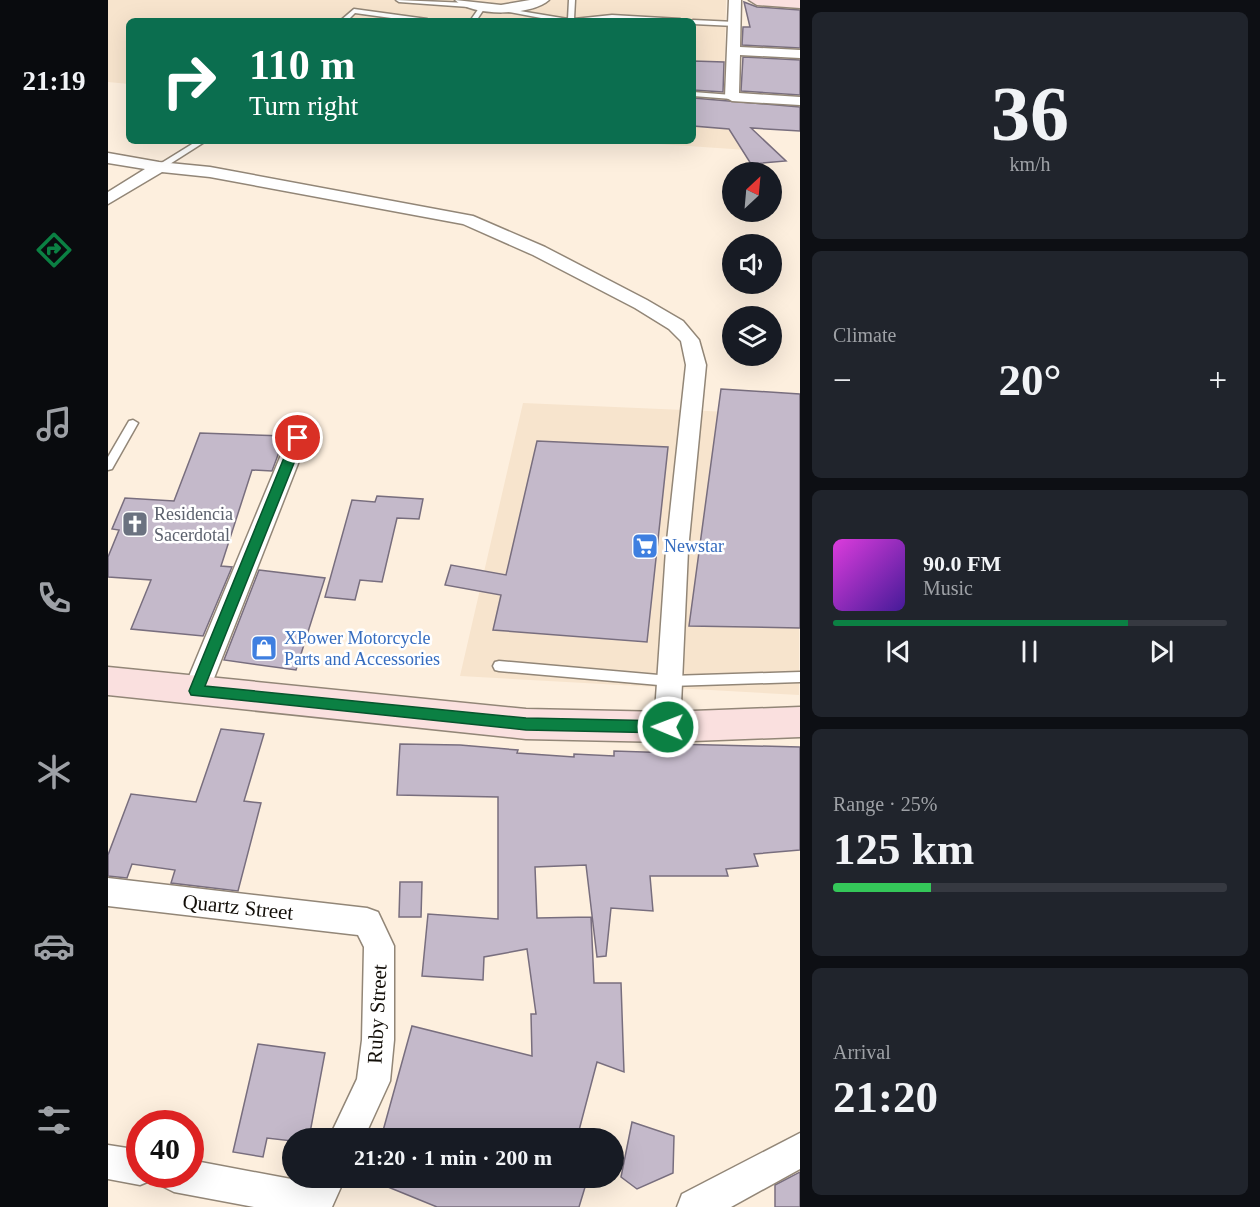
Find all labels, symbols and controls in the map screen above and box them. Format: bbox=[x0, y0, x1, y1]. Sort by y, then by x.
icon: right bbox=[150, 42, 228, 120]
text: 110 m bbox=[249, 42, 355, 88]
text: 21:19 bbox=[23, 66, 86, 96]
text: 36 bbox=[991, 70, 1069, 157]
text: Turn right bbox=[249, 91, 358, 121]
text: km/h bbox=[1009, 153, 1051, 175]
north arrow bbox=[722, 162, 782, 222]
map controls bbox=[722, 162, 782, 366]
icon: directions bbox=[33, 229, 75, 271]
button: sound bbox=[722, 234, 782, 294]
button: layers bbox=[722, 306, 782, 366]
text: Climate bbox=[833, 324, 896, 346]
text: 20° bbox=[999, 355, 1062, 405]
text: − bbox=[833, 362, 852, 398]
text: + bbox=[1208, 362, 1227, 398]
icon: music bbox=[33, 403, 75, 445]
pin bbox=[272, 412, 323, 463]
icon: arrive bbox=[281, 421, 314, 454]
place label: Residencia Sacerdotal bbox=[154, 504, 233, 545]
church icon: Residencia Sacerdotal bbox=[120, 509, 150, 539]
supermarket icon: Newstar bbox=[630, 531, 660, 561]
place label: Newstar bbox=[664, 536, 724, 556]
text: 90.0 FM bbox=[923, 551, 1001, 576]
icon: phone bbox=[33, 577, 75, 619]
text: Music bbox=[923, 577, 973, 599]
place label: XPower Motorcycle Parts and Accessories bbox=[284, 628, 440, 669]
shop icon: XPower Motorcycle Parts and Accessories bbox=[249, 633, 279, 663]
icon: previous bbox=[882, 635, 915, 668]
icon: pause bbox=[1013, 635, 1046, 668]
icon: next bbox=[1145, 635, 1178, 668]
position arrow bbox=[636, 695, 700, 759]
icon: climate bbox=[33, 751, 75, 793]
text: Range · 25% bbox=[833, 793, 937, 815]
text: 125 km bbox=[833, 824, 974, 874]
street label: Quartz Street bbox=[181, 889, 295, 925]
icon: car bbox=[33, 925, 75, 967]
street label: Ruby Street bbox=[362, 963, 392, 1064]
text: Arrival bbox=[833, 1041, 891, 1063]
text: 21:20 bbox=[833, 1072, 938, 1122]
icon: filters bbox=[33, 1099, 75, 1141]
speed limit sign: 40 bbox=[126, 1110, 204, 1188]
text: 21:20 · 1 min · 200 m bbox=[354, 1145, 552, 1170]

